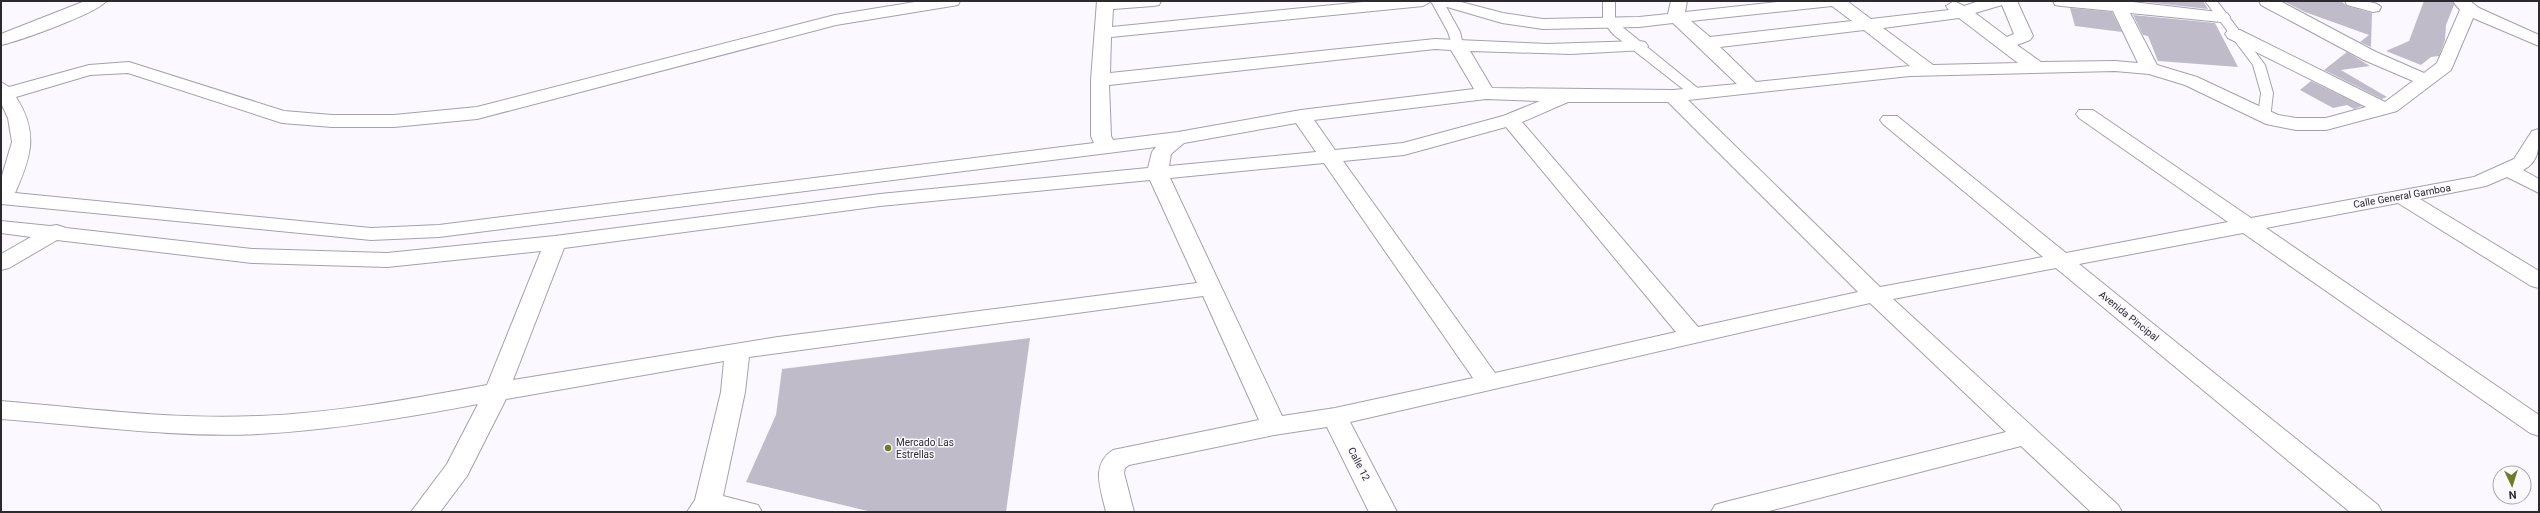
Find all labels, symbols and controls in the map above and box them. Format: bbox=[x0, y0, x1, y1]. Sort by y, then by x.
street label: Calle General Gamboa bbox=[2352, 182, 2452, 210]
street label: Avenida Pincipal bbox=[2097, 289, 2161, 343]
place label: Mercado Las Estrellas bbox=[896, 437, 954, 460]
marker: Mercado Las Estrellas bbox=[883, 443, 893, 453]
street label: Calle 12 bbox=[1346, 446, 1372, 483]
north arrow bbox=[2492, 465, 2532, 505]
text: N bbox=[2508, 488, 2517, 501]

